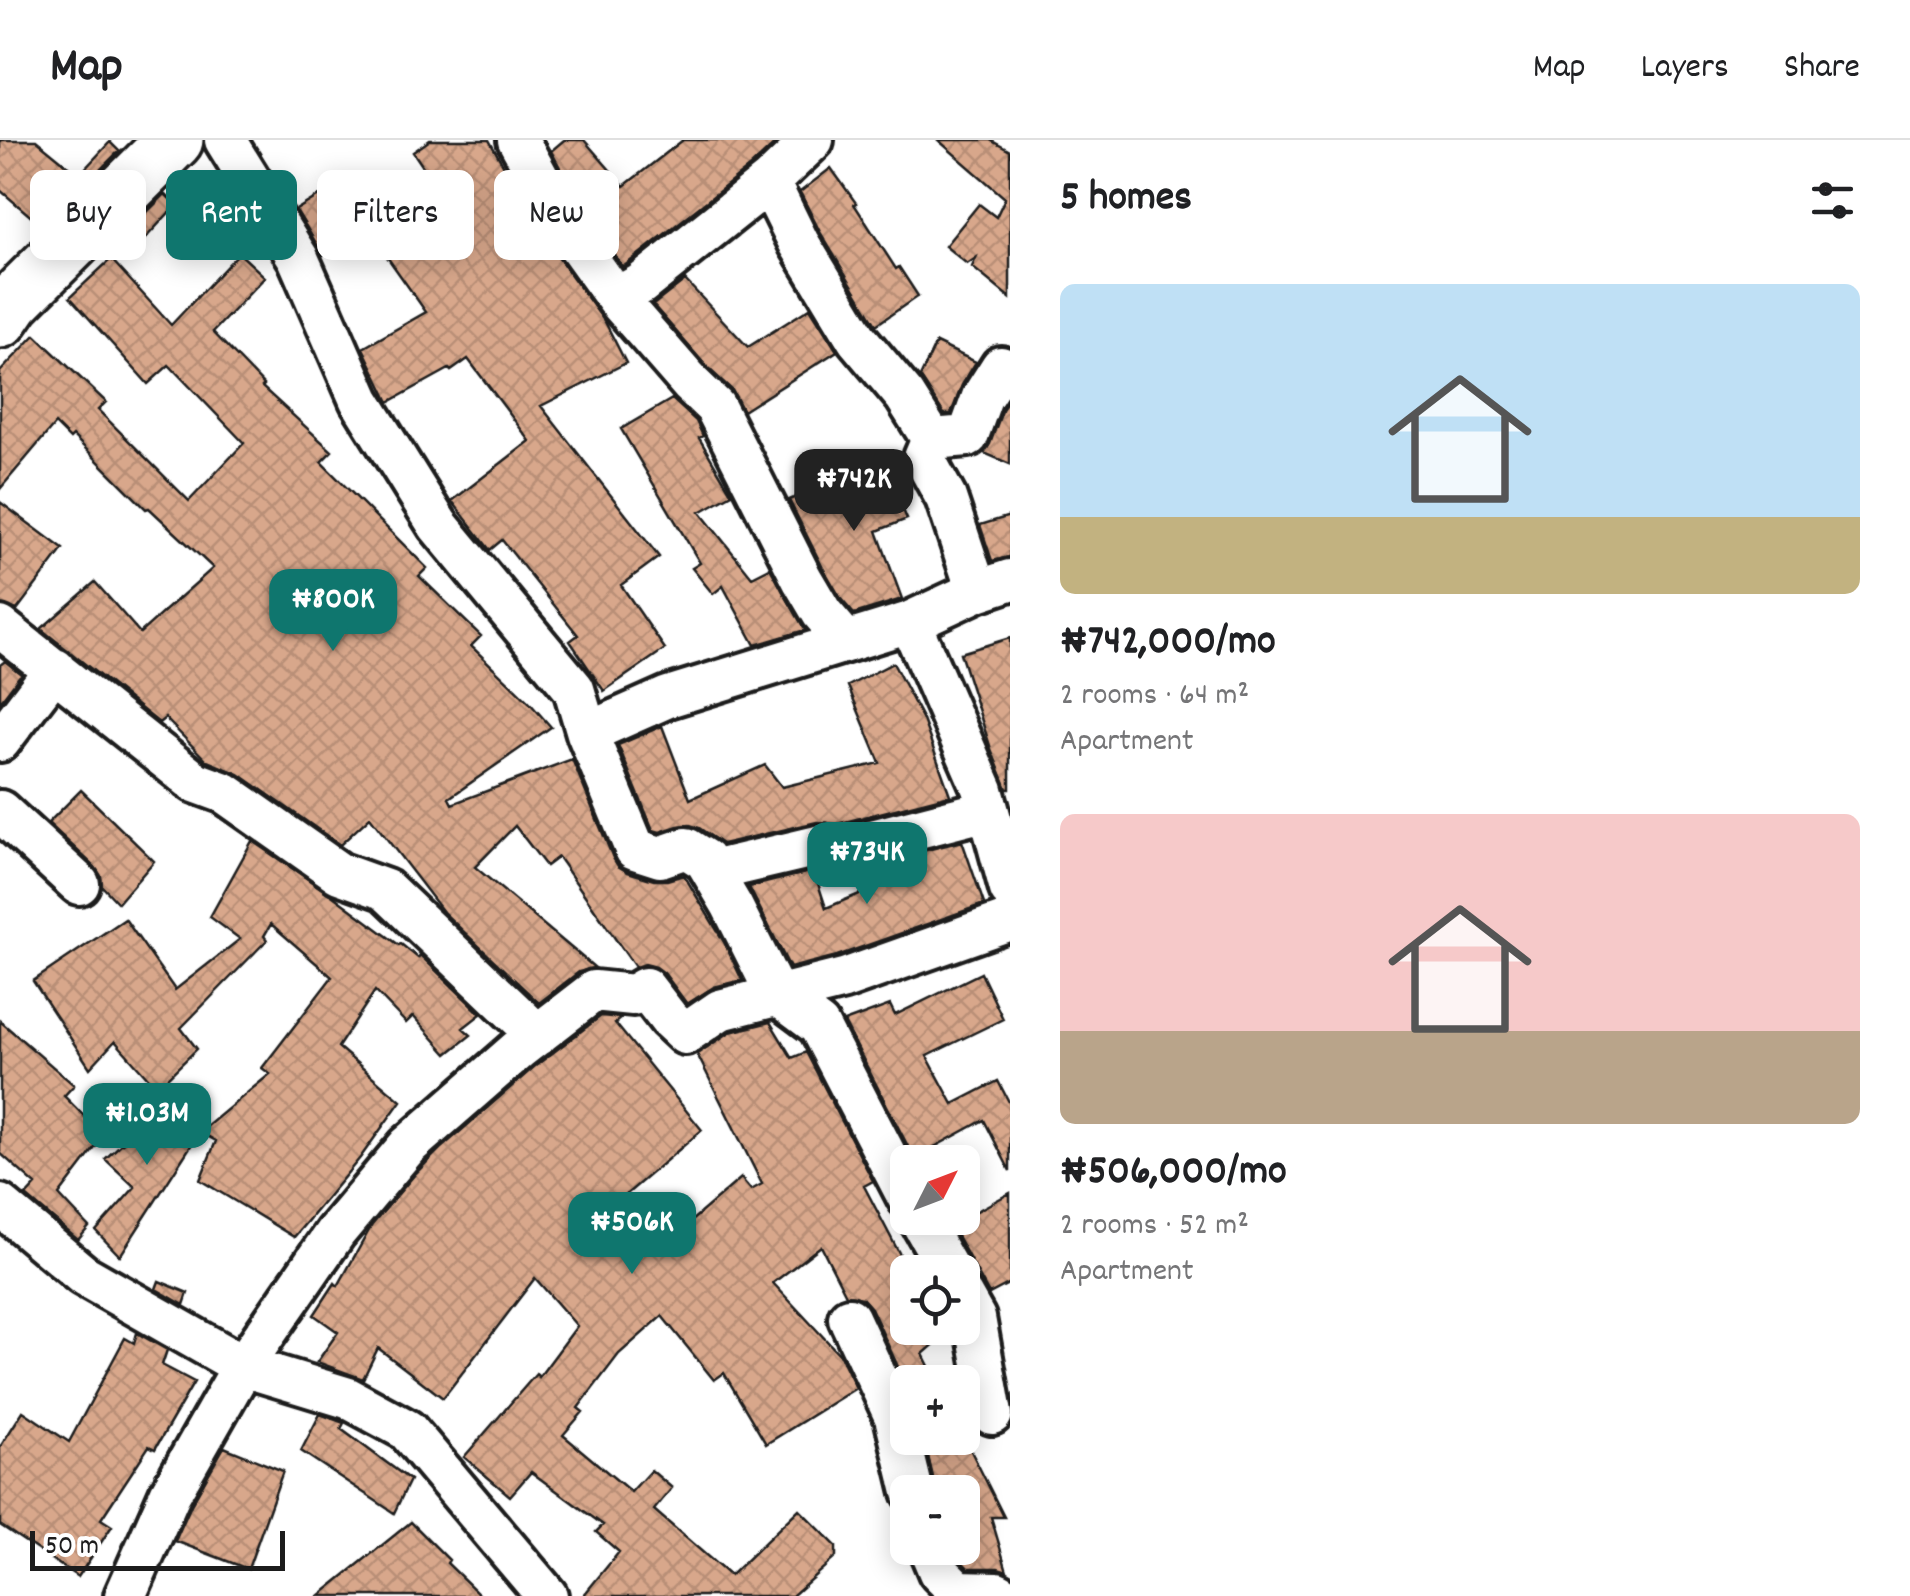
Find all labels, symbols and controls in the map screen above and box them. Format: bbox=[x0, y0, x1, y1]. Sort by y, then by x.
text: Map bbox=[50, 35, 123, 104]
text: Map bbox=[1533, 44, 1586, 94]
text: Layers bbox=[1641, 44, 1729, 94]
text: Share bbox=[1784, 44, 1860, 94]
chip: Buy bbox=[30, 170, 146, 260]
chip: Rent bbox=[166, 170, 297, 260]
chip: Filters bbox=[317, 170, 474, 260]
chip: New bbox=[494, 170, 619, 260]
text: 5 homes bbox=[1060, 170, 1192, 230]
icon: filters bbox=[1805, 173, 1860, 228]
icon: home bbox=[1370, 349, 1550, 529]
pin: ₦742K bbox=[784, 449, 924, 534]
text: ₦742K bbox=[816, 458, 892, 504]
pin: ₦800K bbox=[263, 569, 403, 654]
text: ₦800K bbox=[291, 578, 375, 624]
text: ₦742,000/mo bbox=[1060, 614, 1276, 674]
text: 2 rooms · 64 m² bbox=[1060, 674, 1249, 720]
text: Apartment bbox=[1060, 720, 1194, 766]
pin: ₦734K bbox=[797, 822, 937, 907]
text: ₦734K bbox=[829, 831, 905, 877]
icon: home bbox=[1370, 879, 1550, 1059]
pin: ₦1.03M bbox=[66, 1083, 228, 1168]
text: ₦1.03M bbox=[105, 1092, 189, 1138]
text: ₦506,000/mo bbox=[1060, 1144, 1287, 1204]
north arrow bbox=[890, 1145, 980, 1235]
map controls bbox=[890, 1145, 980, 1565]
pin: ₦506K bbox=[562, 1192, 702, 1277]
text: ₦506K bbox=[590, 1201, 674, 1247]
text: 2 rooms · 52 m² bbox=[1060, 1204, 1249, 1250]
text: Apartment bbox=[1060, 1250, 1194, 1296]
button: locate bbox=[890, 1255, 980, 1345]
button: + bbox=[890, 1365, 980, 1455]
button: − bbox=[890, 1475, 980, 1565]
scale bar bbox=[30, 1526, 285, 1570]
text: 50 m bbox=[45, 1528, 99, 1568]

